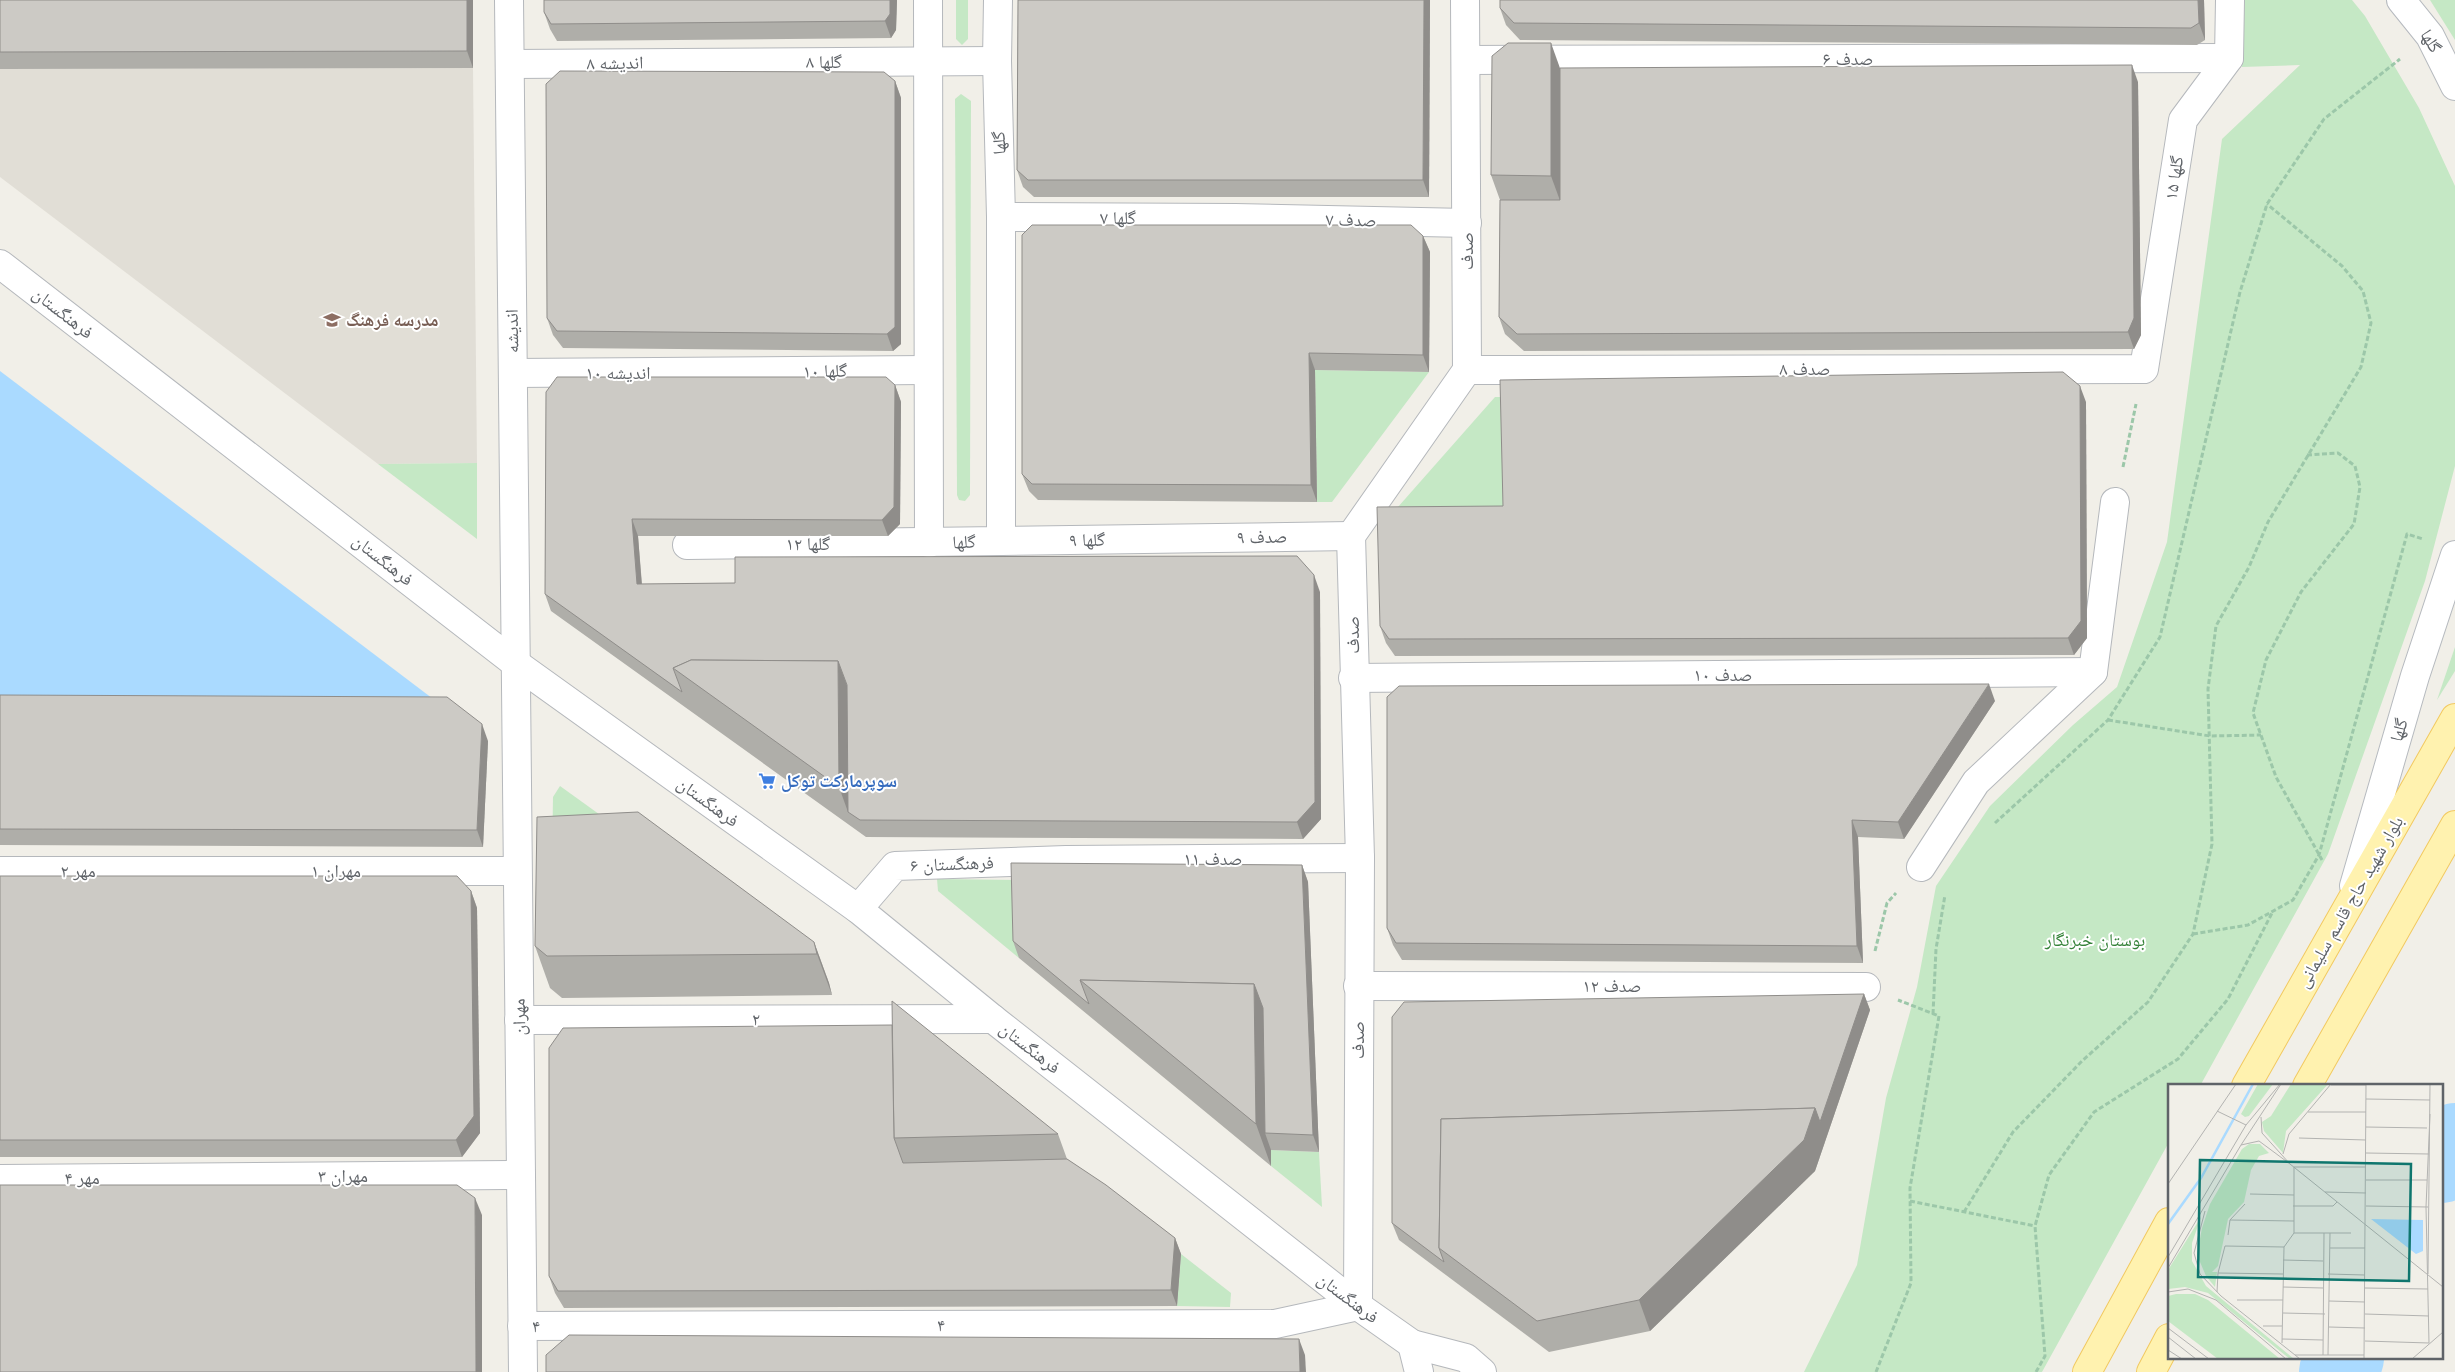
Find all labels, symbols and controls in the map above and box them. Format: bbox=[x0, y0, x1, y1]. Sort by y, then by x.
street label: گلها bbox=[2415, 25, 2448, 58]
street label: صدف ۶ bbox=[1823, 47, 1873, 71]
street label: گلها ۸ bbox=[806, 50, 843, 74]
street label: اندیشه ۸ bbox=[586, 51, 644, 75]
street label: گلها bbox=[987, 130, 1011, 155]
street label: گلها ۱۵ bbox=[2159, 154, 2189, 202]
street label: گلها ۷ bbox=[1100, 206, 1137, 230]
street label: صدف ۷ bbox=[1325, 208, 1377, 232]
street label: صدف bbox=[1455, 232, 1479, 270]
street label: فرهنگستان bbox=[28, 282, 98, 344]
place label: مدرسه فرهنگ bbox=[346, 308, 438, 332]
street label: اندیشه bbox=[500, 309, 524, 353]
school or university icon: مدرسه فرهنگ bbox=[322, 310, 342, 330]
street label: صدف ۸ bbox=[1780, 357, 1830, 381]
street label: گلها ۱۰ bbox=[803, 359, 848, 383]
street label: اندیشه ۱۰ bbox=[586, 361, 650, 385]
street label: صدف ۹ bbox=[1236, 525, 1288, 549]
street label: گلها ۹ bbox=[1069, 528, 1106, 552]
street label: فرهنگستان bbox=[348, 529, 418, 591]
street label: گلها bbox=[952, 530, 977, 554]
street label: گلها ۱۲ bbox=[786, 532, 831, 556]
street label: صدف bbox=[1341, 616, 1365, 654]
street label: صدف ۱۰ bbox=[1694, 663, 1752, 687]
street label: گلها bbox=[2384, 715, 2414, 745]
place label: سوپرمارکت توکل bbox=[781, 769, 897, 793]
street label: فرهنگستان bbox=[672, 771, 744, 833]
supermarket icon: سوپرمارکت توکل bbox=[757, 771, 777, 791]
street label: بلوار شهید حاج قاسم سلیمانی bbox=[2291, 812, 2409, 992]
street label: صدف ۱۱ bbox=[1184, 847, 1242, 871]
street label: فرهنگستان ۶ bbox=[910, 851, 994, 877]
street label: مهر ۲ bbox=[60, 859, 96, 883]
street label: مهران ۱ bbox=[311, 859, 361, 883]
park label: بوستان خبرنگار bbox=[2044, 928, 2145, 952]
street label: صدف ۱۲ bbox=[1583, 974, 1641, 998]
street label: مهران bbox=[507, 998, 531, 1036]
street label: ۲ bbox=[752, 1007, 760, 1031]
street label: فرهنگستان bbox=[995, 1017, 1065, 1079]
street label: صدف bbox=[1346, 1021, 1370, 1059]
inset map bbox=[2168, 1084, 2442, 1360]
street label: مهران ۳ bbox=[318, 1164, 368, 1188]
street label: مهر ۴ bbox=[64, 1166, 100, 1190]
street label: فرهنگستان bbox=[1312, 1267, 1384, 1329]
street label: ۴ bbox=[937, 1313, 945, 1337]
street label: ۴ bbox=[532, 1314, 540, 1338]

